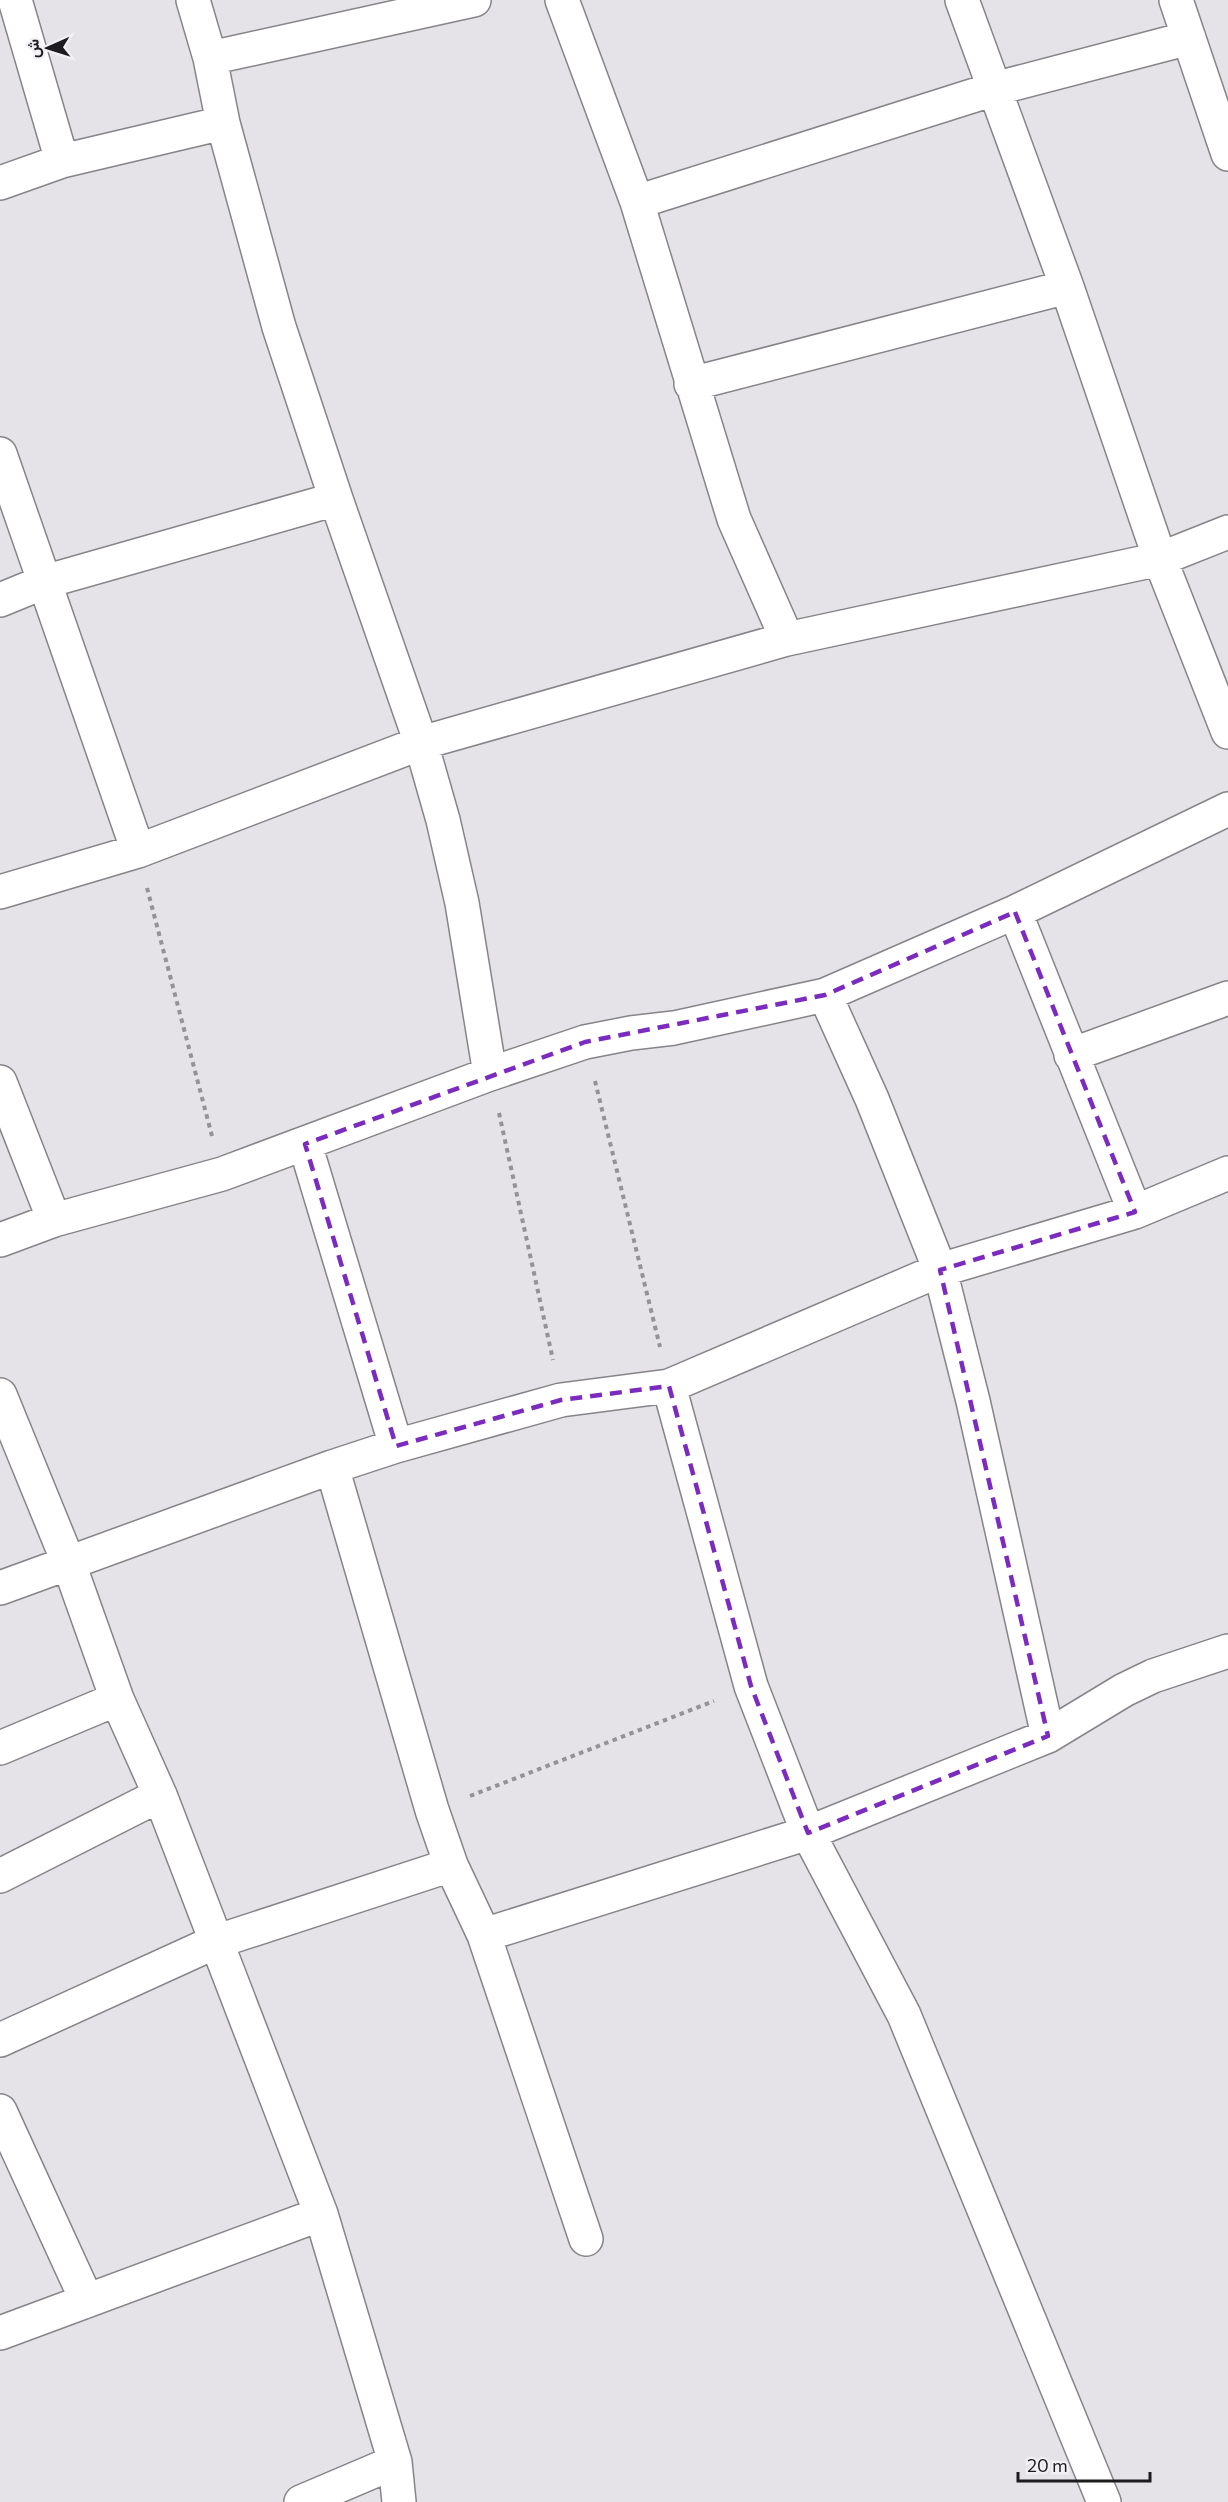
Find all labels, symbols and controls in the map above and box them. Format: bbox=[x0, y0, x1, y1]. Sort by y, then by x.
north arrow bbox=[18, 18, 78, 78]
text: ش bbox=[23, 39, 44, 59]
scale bar bbox=[1018, 2445, 1150, 2483]
text: 20 m bbox=[1027, 2454, 1068, 2476]

